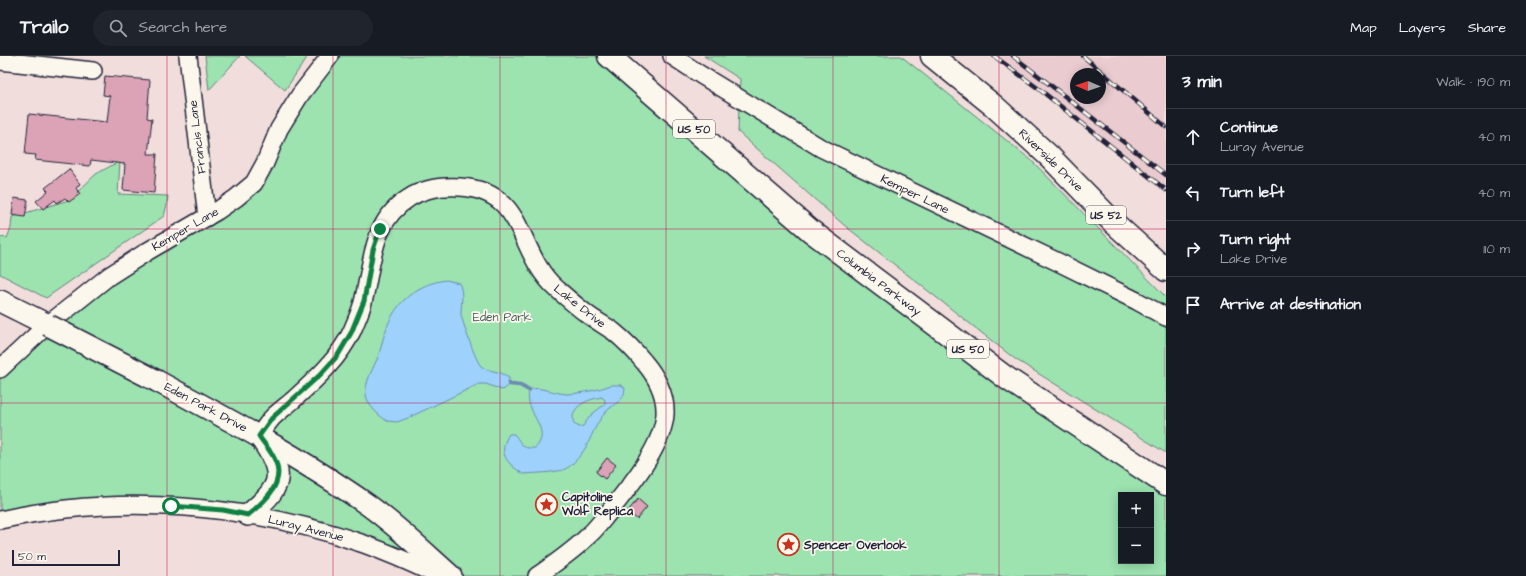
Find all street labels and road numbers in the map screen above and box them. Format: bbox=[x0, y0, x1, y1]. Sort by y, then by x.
street label: Francis Lane bbox=[184, 99, 210, 175]
road number: US 50 bbox=[673, 120, 715, 138]
street label: Riverside Drive bbox=[1015, 125, 1087, 196]
street label: Kemper Lane bbox=[878, 170, 952, 219]
street label: Kemper Lane bbox=[149, 203, 222, 255]
road number: US 52 bbox=[1086, 206, 1126, 224]
street label: Columbia Parkway bbox=[832, 245, 925, 321]
street label: Lake Drive bbox=[550, 281, 610, 332]
road number: US 50 bbox=[947, 340, 989, 358]
street label: Eden Park Drive bbox=[161, 378, 251, 437]
street label: Luray Avenue bbox=[266, 511, 346, 547]

